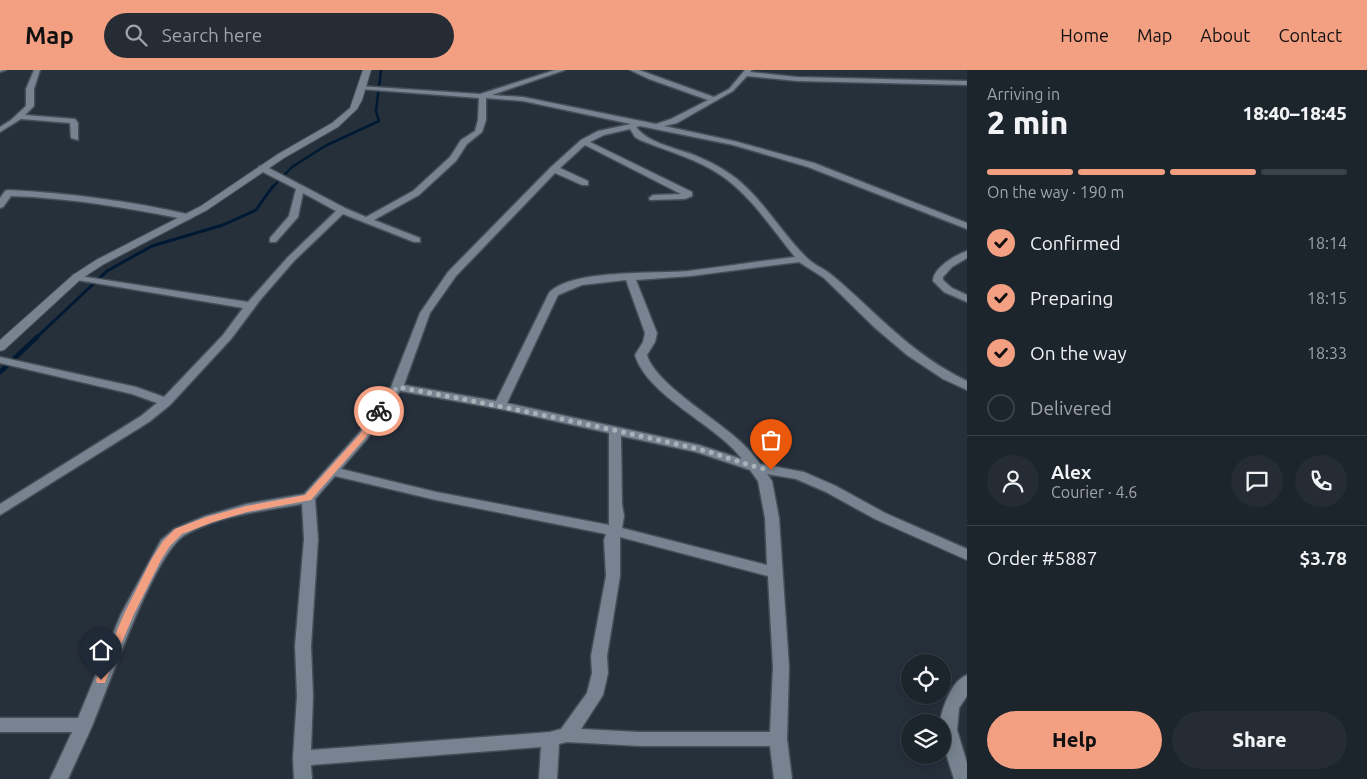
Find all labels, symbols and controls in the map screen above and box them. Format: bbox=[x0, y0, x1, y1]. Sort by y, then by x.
search box bbox=[104, 13, 454, 58]
icon: search bbox=[122, 21, 150, 49]
text: Map bbox=[25, 22, 74, 49]
text: Search here bbox=[162, 24, 262, 46]
text: Home bbox=[1060, 25, 1109, 45]
text: Map bbox=[1137, 25, 1172, 45]
text: About bbox=[1200, 25, 1250, 45]
text: Contact bbox=[1278, 25, 1342, 45]
text: Arriving in bbox=[987, 85, 1060, 103]
text: 18:40–18:45 bbox=[1242, 102, 1347, 124]
text: 2 min bbox=[987, 104, 1068, 140]
text: On the way · 190 m bbox=[987, 183, 1124, 201]
icon: check bbox=[987, 229, 1015, 257]
text: Confirmed bbox=[1030, 232, 1121, 254]
text: 18:14 bbox=[1307, 234, 1347, 252]
icon: check bbox=[987, 284, 1015, 312]
text: Preparing bbox=[1030, 287, 1114, 309]
text: 18:15 bbox=[1307, 289, 1347, 307]
icon: check bbox=[987, 339, 1015, 367]
text: On the way bbox=[1030, 342, 1127, 364]
text: 18:33 bbox=[1307, 344, 1347, 362]
courier bbox=[354, 386, 404, 436]
icon: bike bbox=[365, 397, 393, 425]
text: Delivered bbox=[1030, 397, 1112, 419]
pin bbox=[750, 419, 792, 470]
icon: bag bbox=[757, 426, 785, 454]
button: person bbox=[987, 455, 1039, 507]
button: chat bbox=[1231, 455, 1283, 507]
button: phone bbox=[1295, 455, 1347, 507]
text: Alex bbox=[1051, 461, 1091, 483]
text: Courier · 4.6 bbox=[1051, 483, 1137, 501]
text: Order #5887 bbox=[987, 547, 1097, 569]
text: $3.78 bbox=[1299, 547, 1347, 569]
pin bbox=[80, 629, 122, 680]
icon: home bbox=[87, 636, 115, 664]
map controls bbox=[901, 654, 951, 764]
button: locate bbox=[901, 654, 951, 704]
button: Help bbox=[987, 711, 1162, 769]
button: Share bbox=[1172, 711, 1347, 769]
button: layers bbox=[901, 714, 951, 764]

